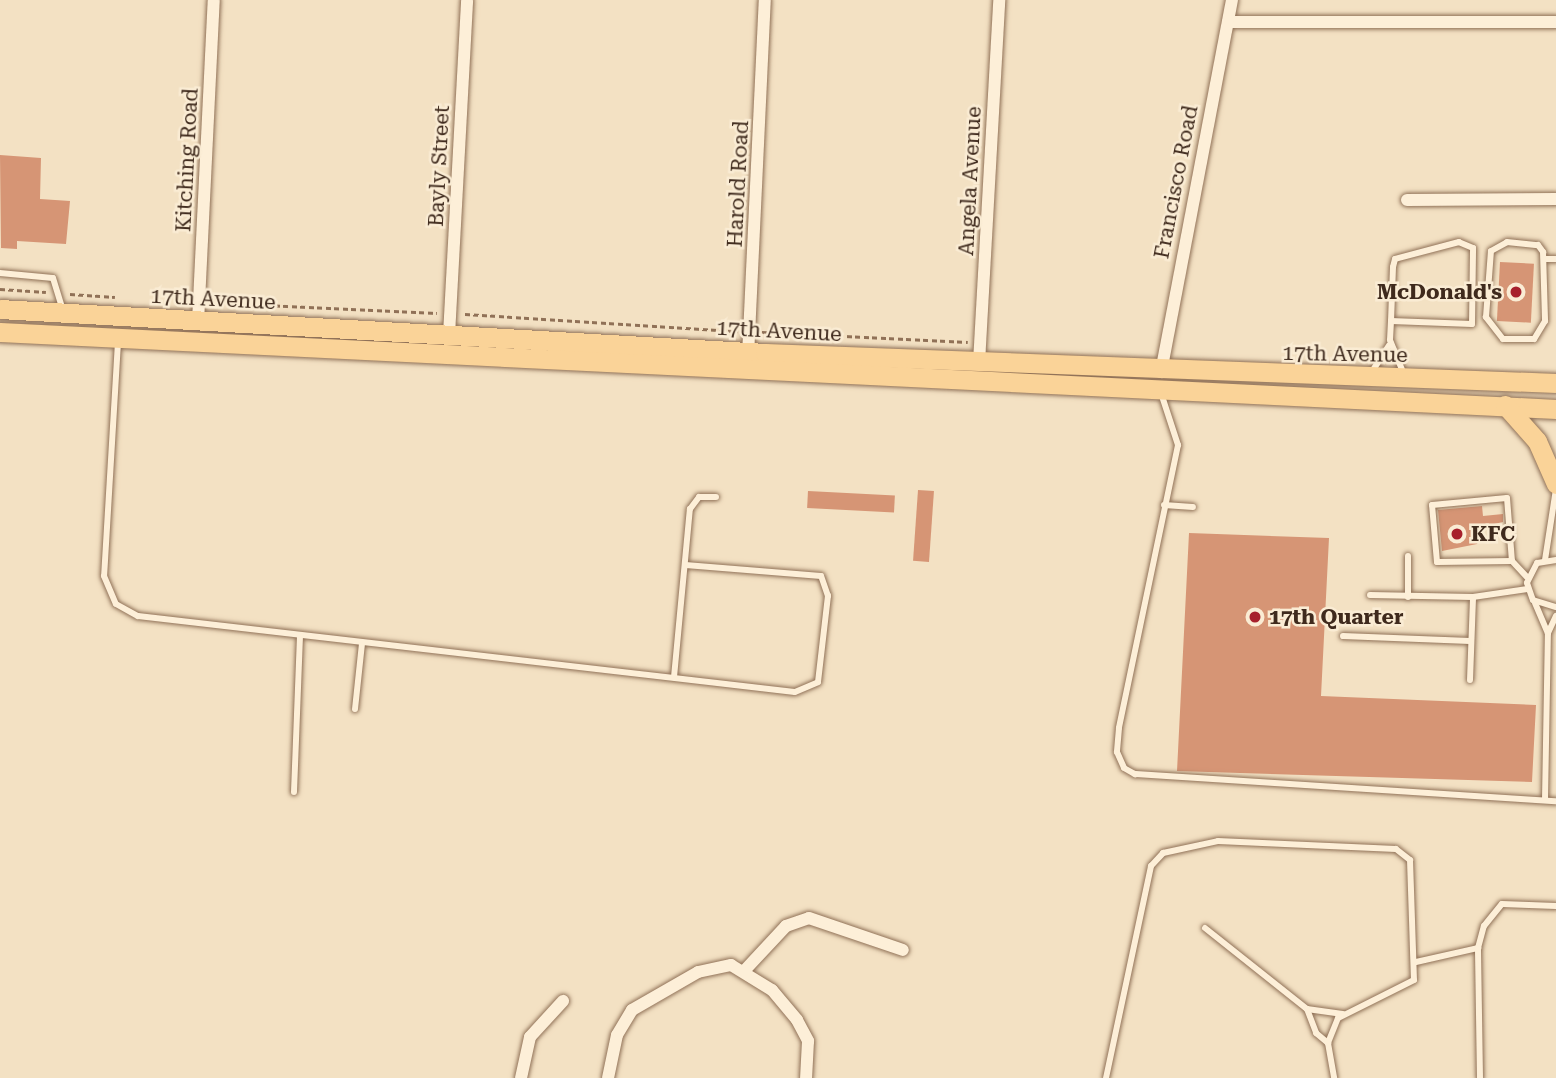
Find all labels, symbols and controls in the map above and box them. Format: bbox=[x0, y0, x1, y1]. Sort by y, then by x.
street label: Kitching Road bbox=[171, 87, 203, 233]
street label: Francisco Road bbox=[1149, 103, 1203, 261]
street label: Bayly Street bbox=[423, 105, 455, 227]
street label: Angela Avenue bbox=[954, 106, 986, 256]
street label: Harold Road bbox=[722, 120, 754, 248]
place label: McDonald's bbox=[1377, 279, 1502, 305]
street label: 17th Avenue bbox=[150, 283, 276, 315]
marker: McDonald's bbox=[1508, 284, 1524, 300]
street label: 17th Avenue bbox=[716, 315, 842, 347]
street label: 17th Avenue bbox=[1282, 340, 1408, 368]
place label: KFC bbox=[1471, 521, 1515, 547]
marker: KFC bbox=[1449, 526, 1465, 542]
place label: 17th Quarter bbox=[1269, 604, 1403, 630]
marker: 17th Quarter bbox=[1247, 609, 1263, 625]

